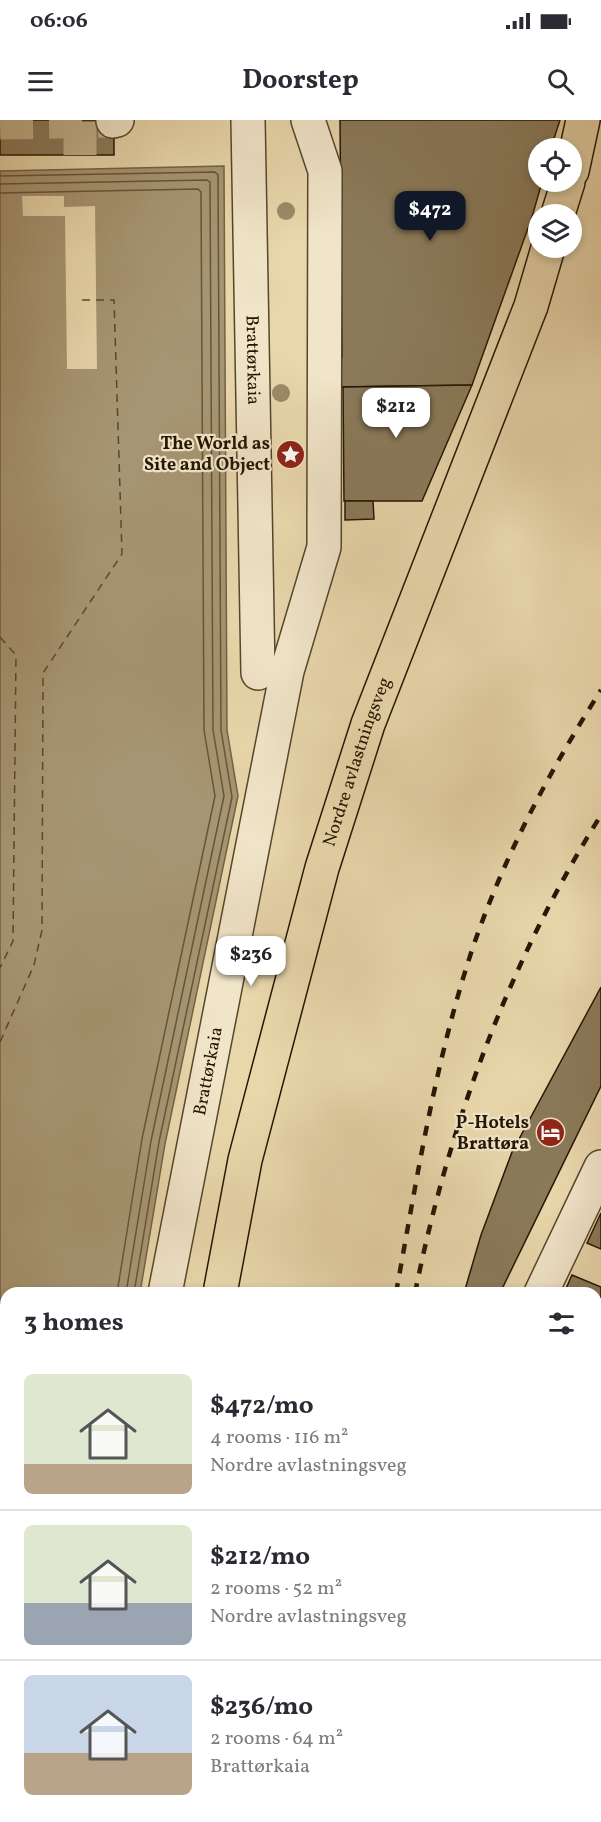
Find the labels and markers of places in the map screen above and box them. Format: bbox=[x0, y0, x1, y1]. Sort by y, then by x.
pin: $472 bbox=[394, 191, 466, 242]
pin: $212 bbox=[360, 388, 432, 439]
place label: The World as Site and Object bbox=[144, 432, 270, 478]
place icon: The World as Site and Object bbox=[275, 438, 307, 470]
pin: $236 bbox=[215, 936, 287, 987]
place label: P-Hotels Brattøra bbox=[456, 1111, 529, 1157]
hotel icon: P-Hotels Brattøra bbox=[534, 1117, 566, 1149]

